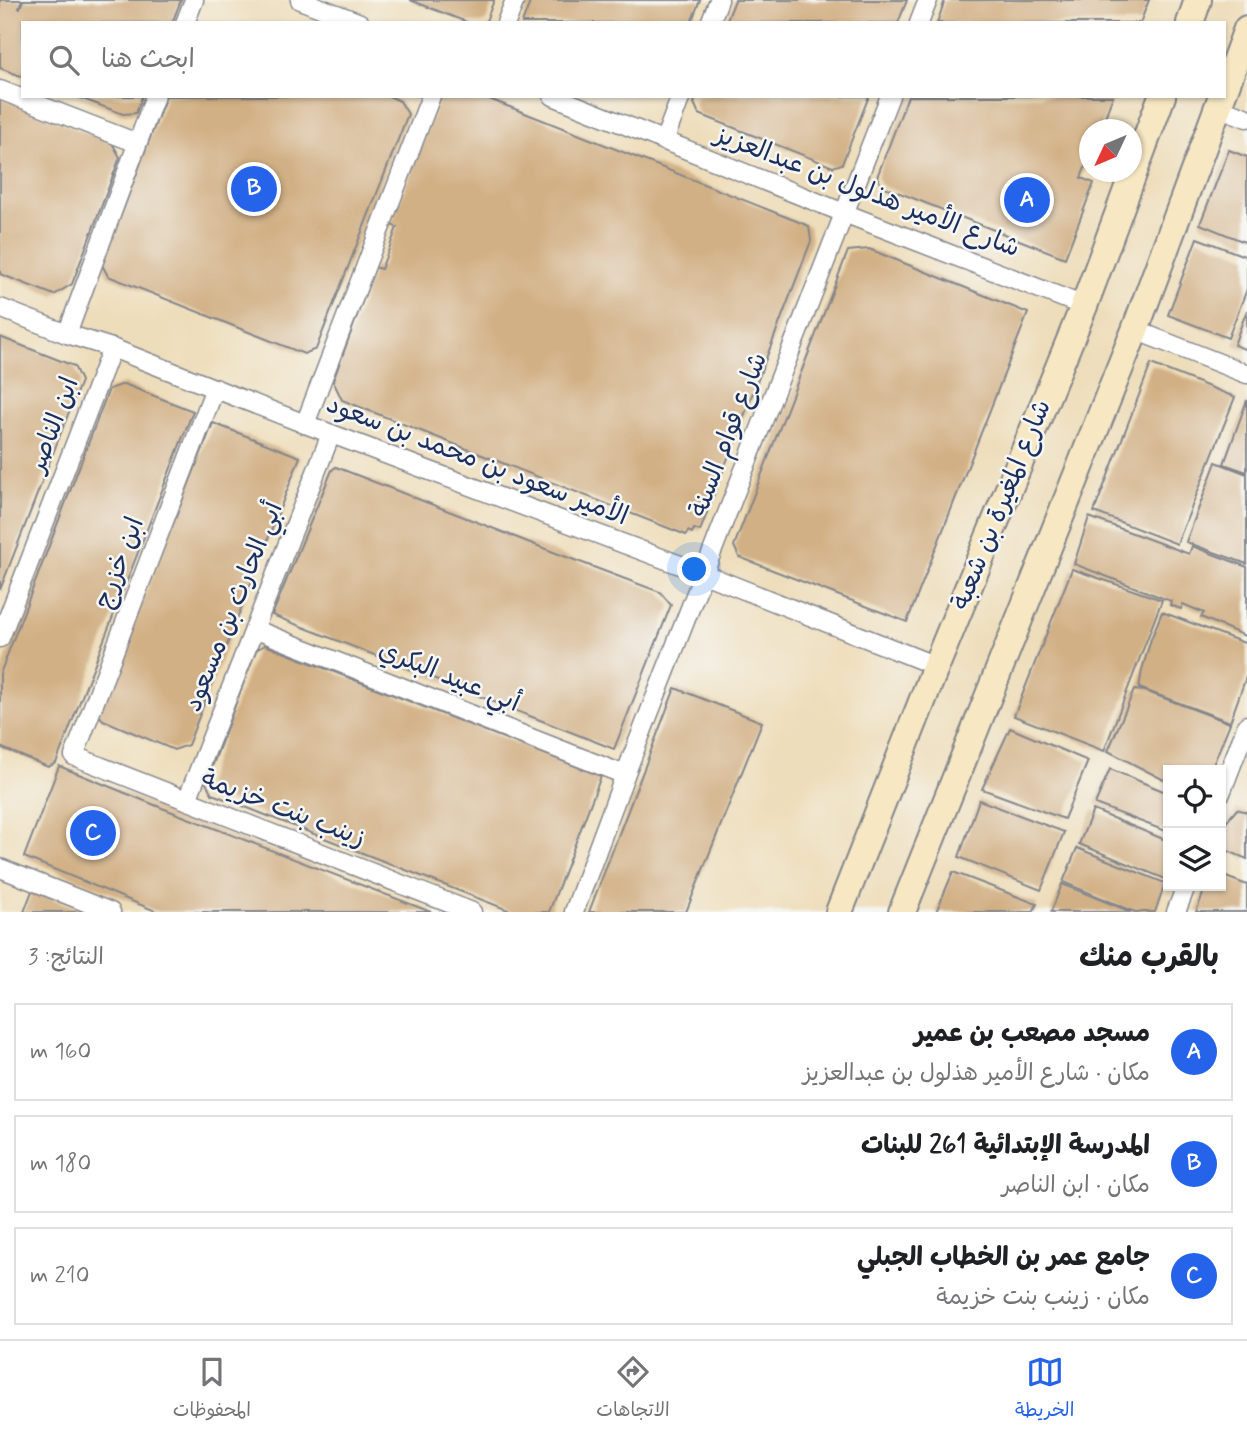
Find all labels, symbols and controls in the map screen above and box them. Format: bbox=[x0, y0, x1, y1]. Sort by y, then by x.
search box bbox=[21, 21, 1226, 98]
icon: search bbox=[45, 41, 83, 79]
text: ابحث هنا bbox=[101, 43, 195, 77]
street label: شارع الأمير هذلول بن عبدالعزيز bbox=[708, 115, 1026, 266]
north arrow bbox=[1079, 119, 1142, 182]
pin: B bbox=[231, 163, 277, 215]
pin: A bbox=[1004, 174, 1050, 226]
street label: شارع قوام السنة bbox=[682, 348, 777, 523]
street label: ابن الناصر bbox=[20, 373, 88, 479]
street label: الأمير سعود بن محمد بن سعود bbox=[321, 385, 634, 534]
street label: شارع المغيرة بن شعبة bbox=[944, 395, 1060, 615]
street label: أبي الحارث بن مسعود bbox=[176, 496, 296, 719]
street label: ابن خزرج bbox=[87, 512, 153, 614]
your location bbox=[677, 552, 711, 586]
street label: أبي عبيد البكري bbox=[372, 633, 525, 725]
street label: زينب بنت خزيمة bbox=[196, 762, 370, 856]
map controls bbox=[1163, 765, 1226, 891]
button: locate bbox=[1163, 765, 1226, 828]
pin: C bbox=[70, 807, 116, 859]
button: layers bbox=[1163, 828, 1226, 891]
text: بالقرب منك bbox=[1079, 938, 1219, 977]
text: النتائج: 3 bbox=[28, 943, 104, 973]
text: مسجد مصعب بن عمير bbox=[914, 1017, 1150, 1051]
text: 160 m bbox=[30, 1037, 91, 1067]
text: A bbox=[1186, 1037, 1202, 1067]
text: مكان · شارع الأمير هذلول بن عبدالعزيز bbox=[803, 1059, 1150, 1089]
text: المدرسة الإبتدائية 261 للبنات bbox=[861, 1129, 1150, 1163]
text: 180 m bbox=[30, 1149, 91, 1179]
text: B bbox=[1187, 1149, 1201, 1179]
text: مكان · ابن الناصر bbox=[1002, 1171, 1150, 1201]
text: جامع عمر بن الخطاب الجبلي bbox=[857, 1241, 1150, 1275]
text: 210 m bbox=[30, 1261, 90, 1291]
text: C bbox=[1186, 1261, 1202, 1291]
text: مكان · زينب بنت خزيمة bbox=[936, 1283, 1150, 1313]
tab: المحفوظات bbox=[173, 1353, 251, 1426]
tab: الاتجاهات bbox=[596, 1353, 670, 1426]
tab: الخريطة bbox=[1015, 1353, 1074, 1426]

